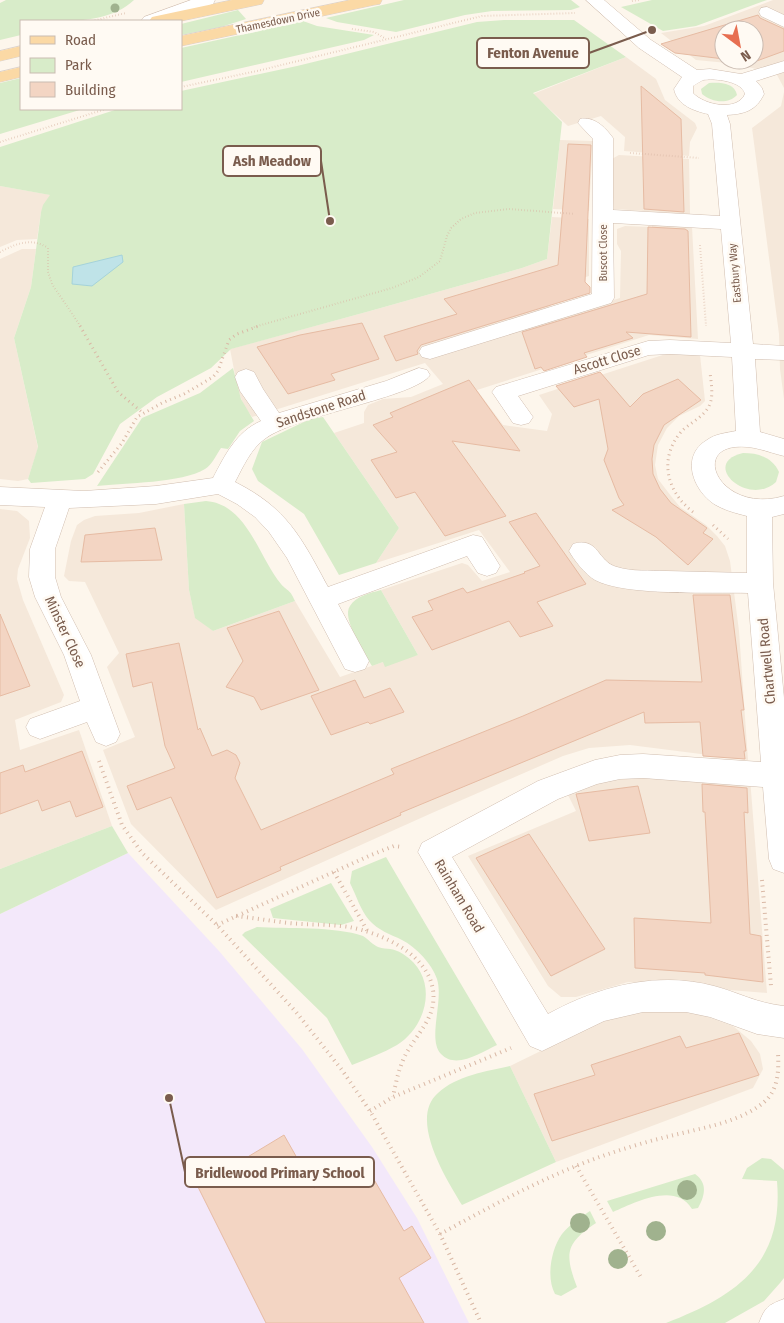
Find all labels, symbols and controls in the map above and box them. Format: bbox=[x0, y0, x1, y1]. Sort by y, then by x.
street label: Thamesdown Drive bbox=[235, 6, 321, 36]
legend bbox=[20, 20, 182, 110]
north arrow bbox=[714, 20, 764, 70]
text: Road bbox=[65, 31, 96, 49]
callout: Fenton Avenue bbox=[477, 38, 589, 68]
text: Fenton Avenue bbox=[487, 44, 579, 62]
text: N bbox=[738, 46, 754, 65]
text: Park bbox=[65, 56, 92, 74]
text: Building bbox=[65, 81, 116, 99]
callout: Ash Meadow bbox=[223, 146, 321, 176]
text: Ash Meadow bbox=[232, 152, 312, 170]
street label: Buscot Close bbox=[597, 224, 610, 282]
street label: Eastbury Way bbox=[726, 243, 744, 303]
street label: Ascott Close bbox=[571, 342, 643, 378]
street label: Sandstone Road bbox=[274, 387, 368, 431]
street label: Minster Close bbox=[41, 593, 89, 671]
street label: Chartwell Road bbox=[755, 617, 779, 705]
street label: Rainham Road bbox=[430, 856, 488, 936]
callout: Bridlewood Primary School bbox=[185, 1157, 374, 1187]
text: Bridlewood Primary School bbox=[195, 1164, 366, 1182]

